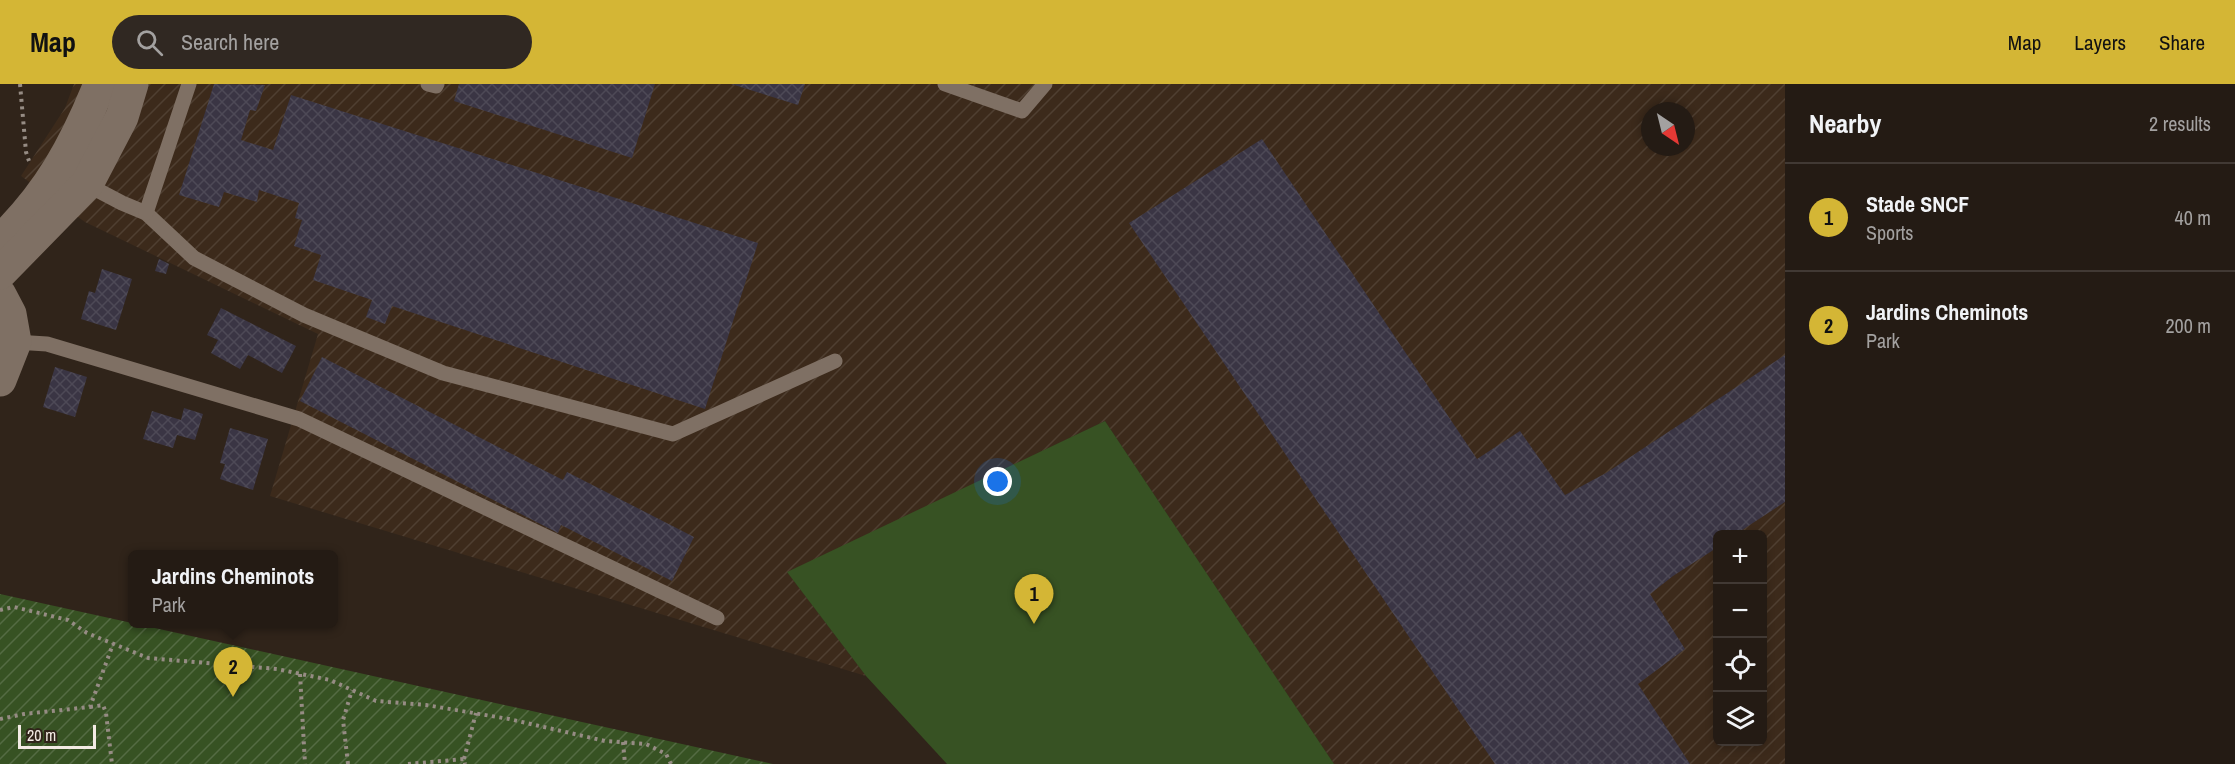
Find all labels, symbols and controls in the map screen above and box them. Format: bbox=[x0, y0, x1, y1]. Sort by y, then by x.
search box bbox=[112, 15, 532, 69]
text: Map bbox=[30, 23, 76, 61]
icon: search bbox=[133, 26, 166, 59]
text: Search here bbox=[181, 27, 279, 57]
text: Map bbox=[2008, 28, 2041, 57]
text: Layers bbox=[2074, 28, 2126, 57]
text: Share bbox=[2159, 28, 2205, 57]
north arrow bbox=[1641, 102, 1695, 156]
text: Nearby bbox=[1809, 106, 1881, 141]
text: 2 results bbox=[2149, 110, 2211, 137]
text: Stade SNCF bbox=[1866, 189, 1969, 219]
text: 1 bbox=[1824, 204, 1833, 231]
text: 40 m bbox=[2175, 204, 2211, 231]
text: Sports bbox=[1866, 219, 1913, 246]
text: Jardins Cheminots bbox=[1866, 297, 2028, 327]
text: 2 bbox=[1824, 312, 1833, 339]
text: 200 m bbox=[2165, 312, 2211, 339]
text: Park bbox=[1866, 327, 1900, 354]
your location bbox=[983, 467, 1012, 496]
map controls bbox=[1713, 530, 1767, 746]
button: + bbox=[1713, 530, 1767, 584]
popup bbox=[128, 550, 338, 628]
text: Jardins Cheminots bbox=[152, 561, 314, 591]
pin: 1 bbox=[1014, 574, 1054, 624]
button: − bbox=[1713, 584, 1767, 638]
text: Park bbox=[152, 591, 186, 618]
button: locate bbox=[1713, 638, 1767, 692]
pin: 2 bbox=[214, 648, 252, 697]
button: layers bbox=[1713, 692, 1767, 746]
scale bar bbox=[18, 722, 96, 750]
text: 20 m bbox=[27, 724, 56, 746]

